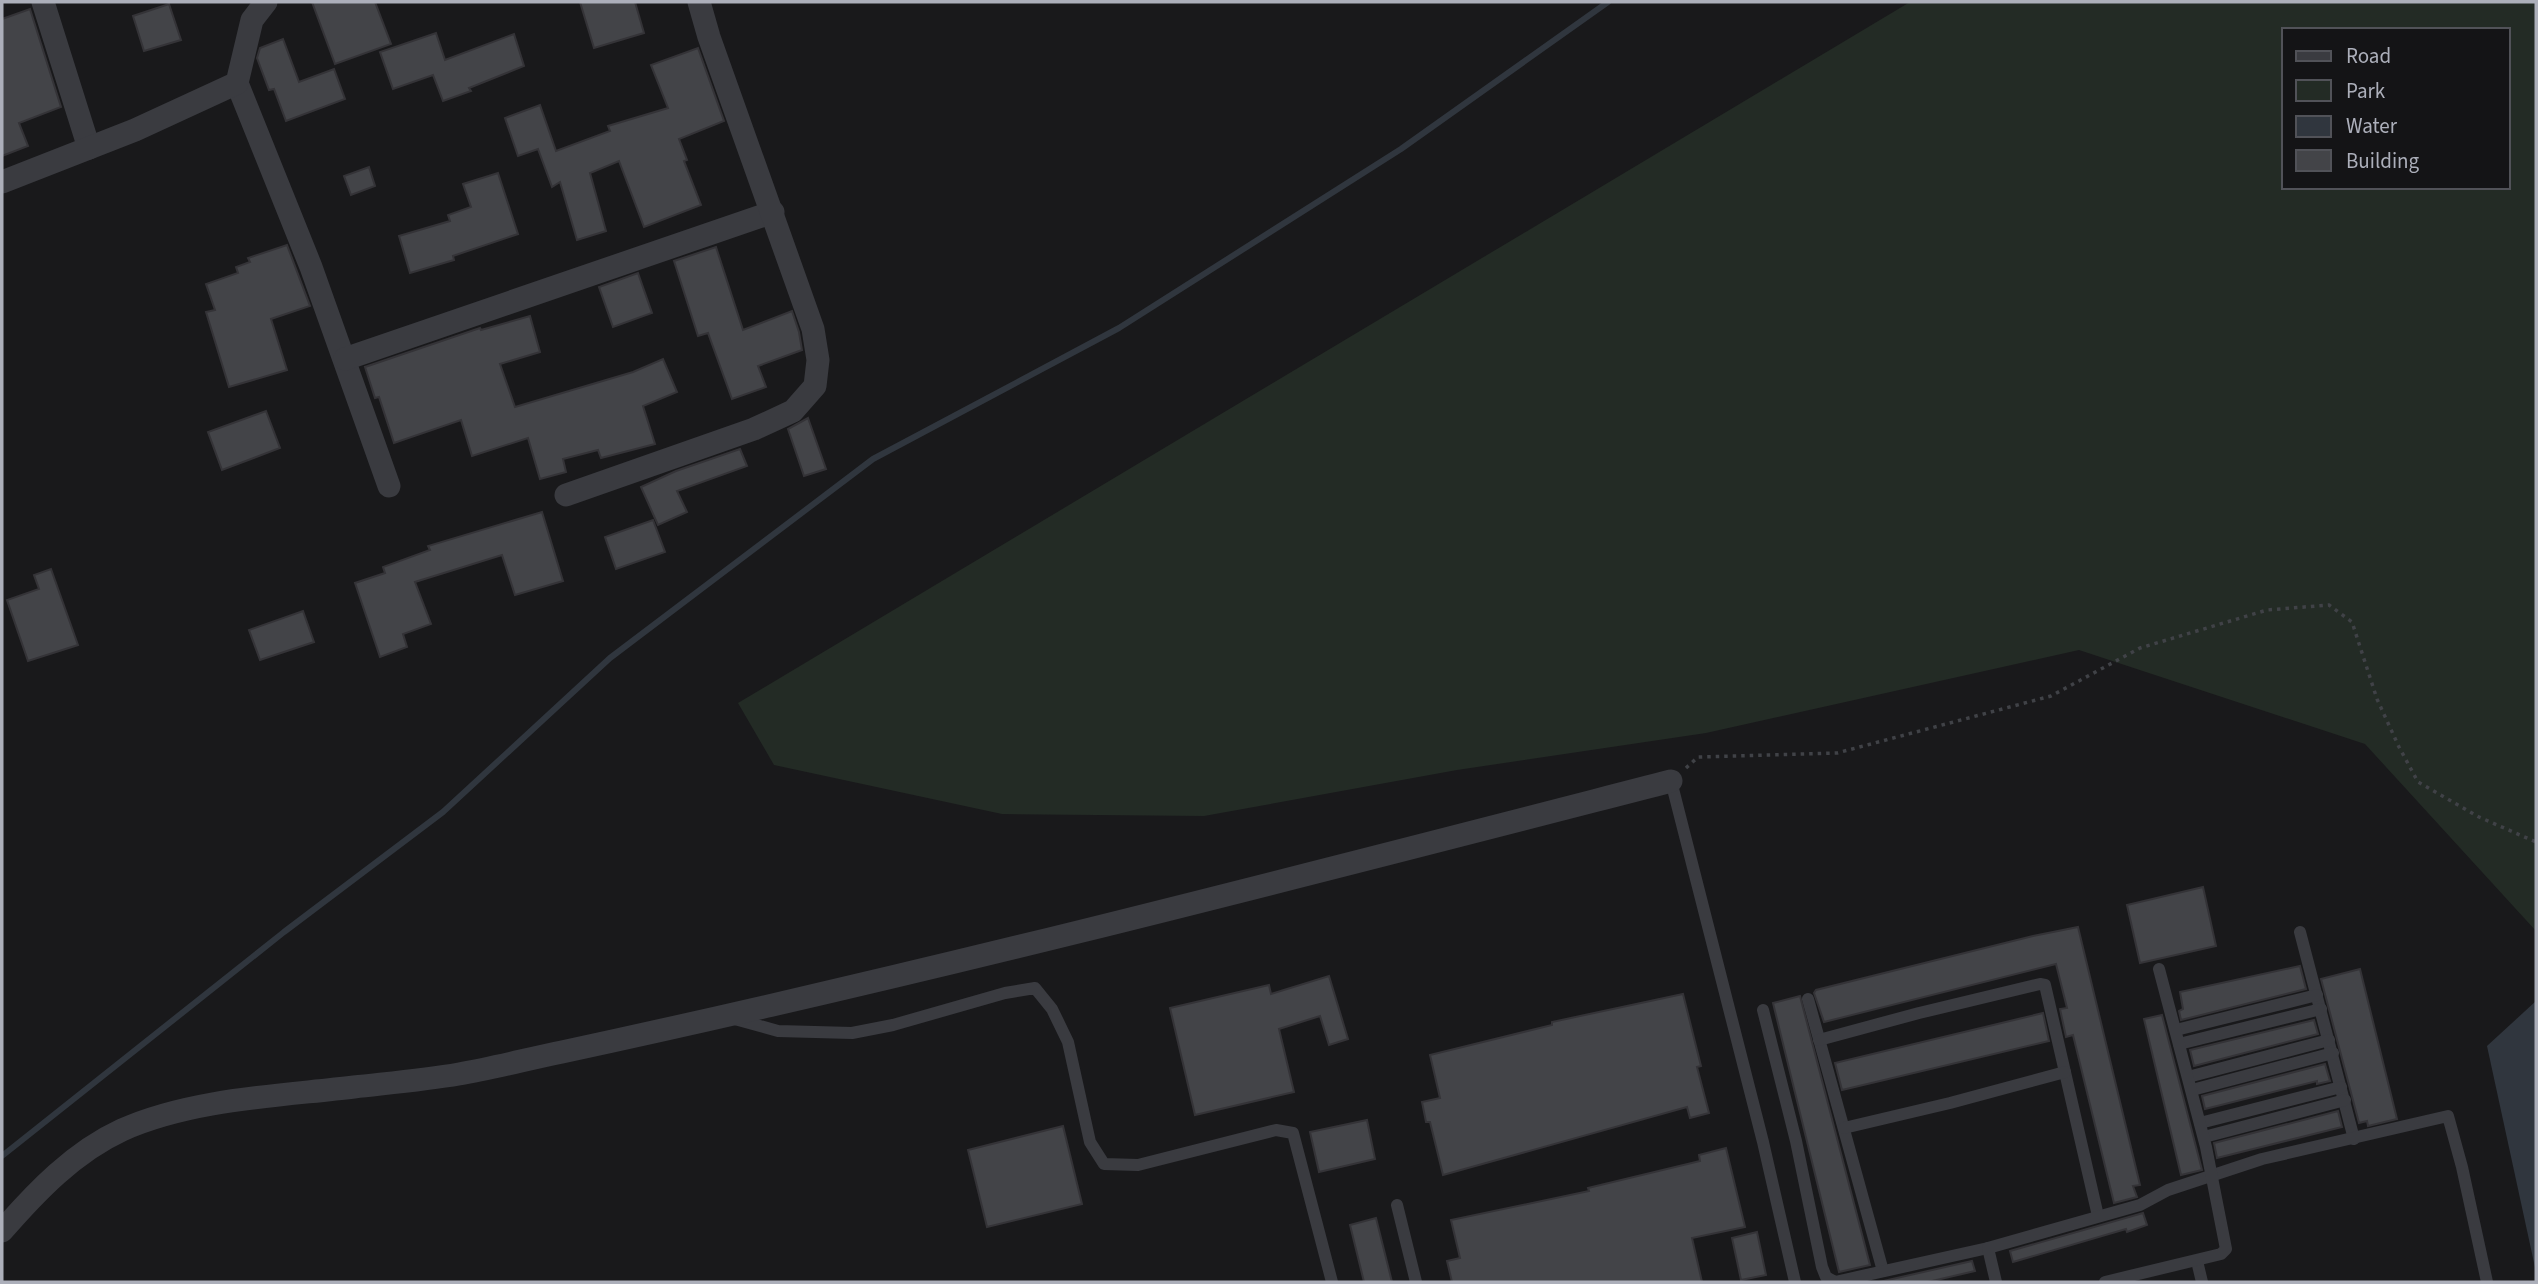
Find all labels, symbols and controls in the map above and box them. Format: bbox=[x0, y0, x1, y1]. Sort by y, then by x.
legend bbox=[2282, 28, 2510, 189]
text: Road bbox=[2346, 41, 2391, 71]
text: Park bbox=[2346, 76, 2386, 106]
text: Water bbox=[2346, 111, 2398, 141]
text: Building bbox=[2346, 146, 2420, 176]

